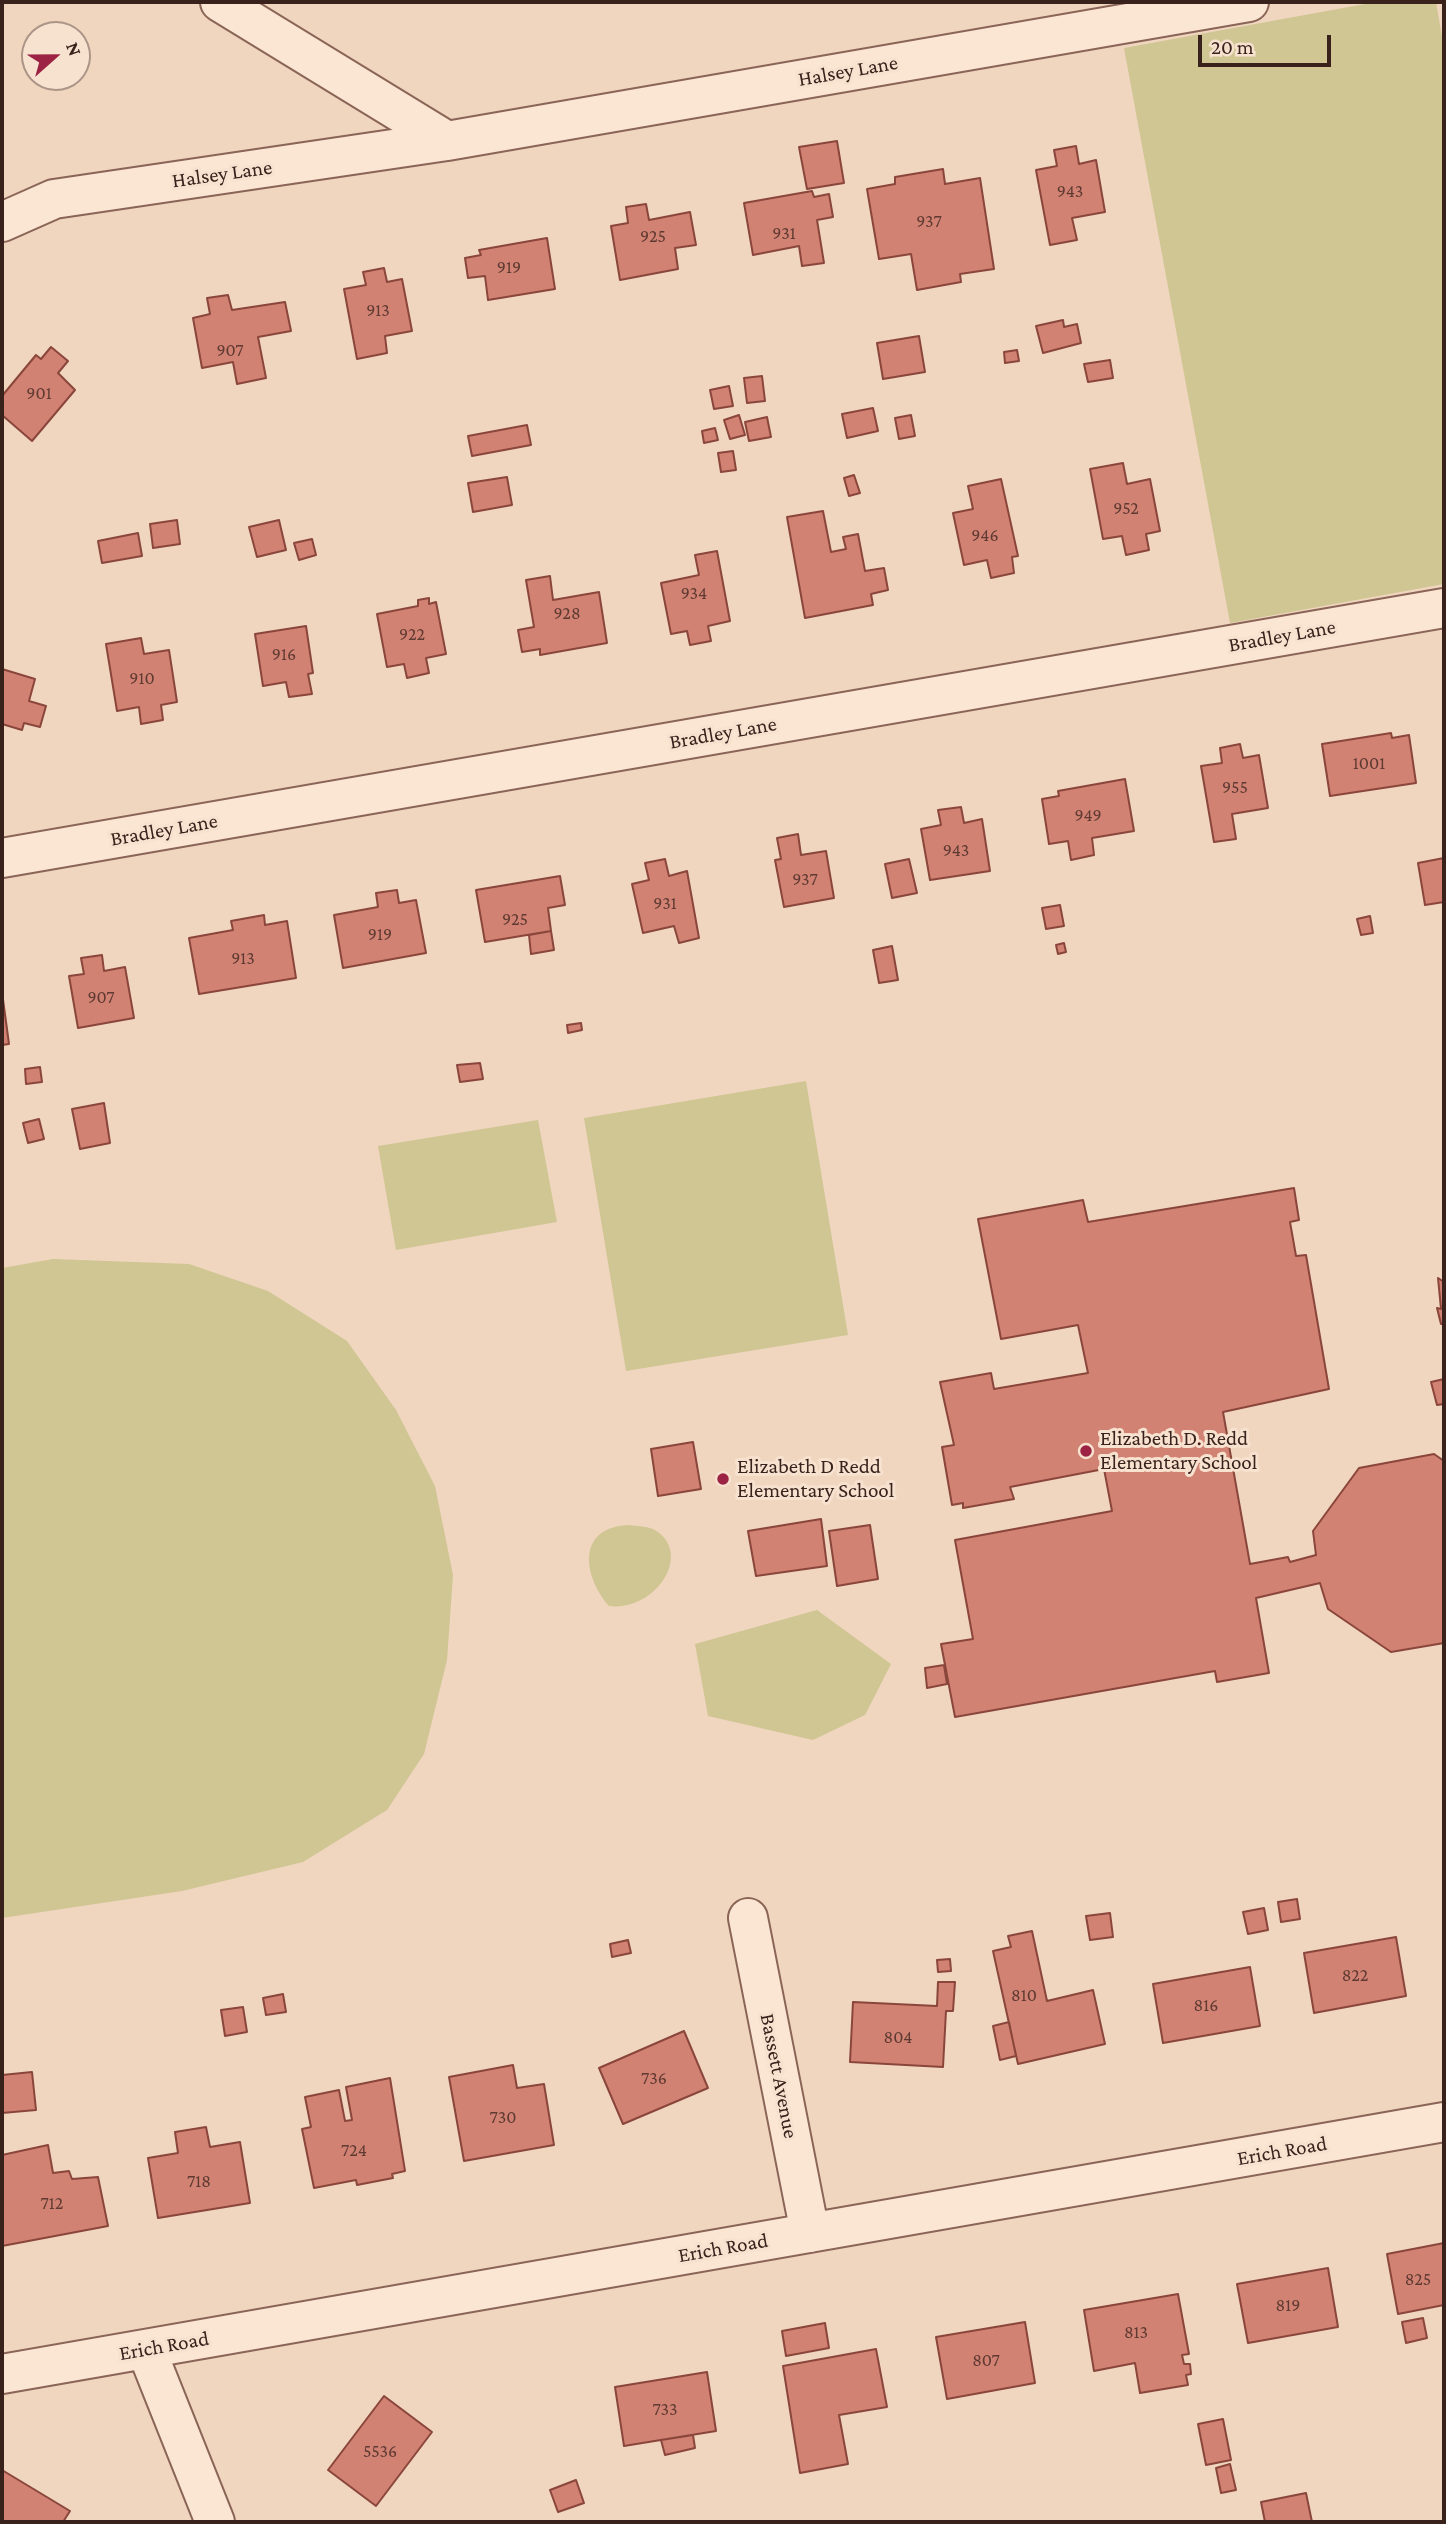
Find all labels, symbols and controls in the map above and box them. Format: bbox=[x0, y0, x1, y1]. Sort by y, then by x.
north arrow bbox=[21, 21, 91, 91]
scale bar bbox=[1201, 21, 1334, 65]
text: 20 m bbox=[1211, 35, 1254, 59]
text: N bbox=[62, 39, 86, 59]
street label: Halsey Lane bbox=[796, 50, 900, 92]
street label: Halsey Lane bbox=[170, 155, 274, 193]
house number: 943 bbox=[1057, 180, 1083, 202]
house number: 937 bbox=[916, 210, 942, 232]
house number: 931 bbox=[772, 222, 796, 244]
house number: 925 bbox=[640, 225, 666, 247]
house number: 919 bbox=[497, 256, 521, 278]
house number: 913 bbox=[366, 299, 390, 321]
house number: 907 bbox=[216, 339, 244, 361]
house number: 901 bbox=[26, 382, 52, 404]
house number: 952 bbox=[1113, 497, 1139, 519]
house number: 946 bbox=[971, 524, 999, 546]
house number: 934 bbox=[681, 582, 707, 604]
house number: 928 bbox=[553, 602, 581, 624]
street label: Bradley Lane bbox=[1226, 614, 1338, 658]
house number: 922 bbox=[399, 623, 425, 645]
house number: 916 bbox=[272, 643, 296, 665]
house number: 910 bbox=[129, 667, 155, 689]
street label: Bradley Lane bbox=[667, 711, 779, 755]
house number: 1001 bbox=[1353, 752, 1385, 774]
house number: 955 bbox=[1222, 776, 1248, 798]
house number: 949 bbox=[1074, 804, 1102, 826]
street label: Bradley Lane bbox=[108, 808, 220, 852]
house number: 943 bbox=[943, 839, 969, 861]
house number: 937 bbox=[792, 868, 818, 890]
house number: 931 bbox=[653, 892, 677, 914]
house number: 925 bbox=[502, 908, 528, 930]
house number: 919 bbox=[368, 923, 392, 945]
house number: 913 bbox=[231, 947, 255, 969]
house number: 907 bbox=[87, 986, 115, 1008]
place label: Elizabeth D. Redd Elementary School bbox=[1100, 1426, 1257, 1476]
marker: Elizabeth D. Redd Elementary School bbox=[1078, 1443, 1094, 1459]
place label: Elizabeth D Redd Elementary School bbox=[737, 1454, 894, 1504]
marker: Elizabeth D Redd Elementary School bbox=[715, 1471, 731, 1487]
house number: 822 bbox=[1342, 1964, 1368, 1986]
house number: 810 bbox=[1011, 1984, 1037, 2006]
house number: 816 bbox=[1194, 1994, 1218, 2016]
street label: Bassett Avenue bbox=[755, 2011, 803, 2141]
house number: 804 bbox=[883, 2026, 913, 2048]
house number: 736 bbox=[641, 2067, 667, 2089]
house number: 730 bbox=[490, 2106, 516, 2128]
street label: Erich Road bbox=[1235, 2131, 1329, 2171]
house number: 724 bbox=[341, 2139, 367, 2161]
house number: 718 bbox=[187, 2170, 211, 2192]
house number: 712 bbox=[41, 2192, 63, 2214]
street label: Erich Road bbox=[676, 2228, 770, 2268]
house number: 825 bbox=[1405, 2268, 1431, 2290]
house number: 819 bbox=[1276, 2294, 1300, 2316]
house number: 813 bbox=[1124, 2321, 1148, 2343]
street label: Erich Road bbox=[117, 2326, 211, 2366]
house number: 807 bbox=[972, 2349, 1000, 2371]
house number: 733 bbox=[652, 2398, 678, 2420]
house number: 5536 bbox=[363, 2440, 397, 2462]

